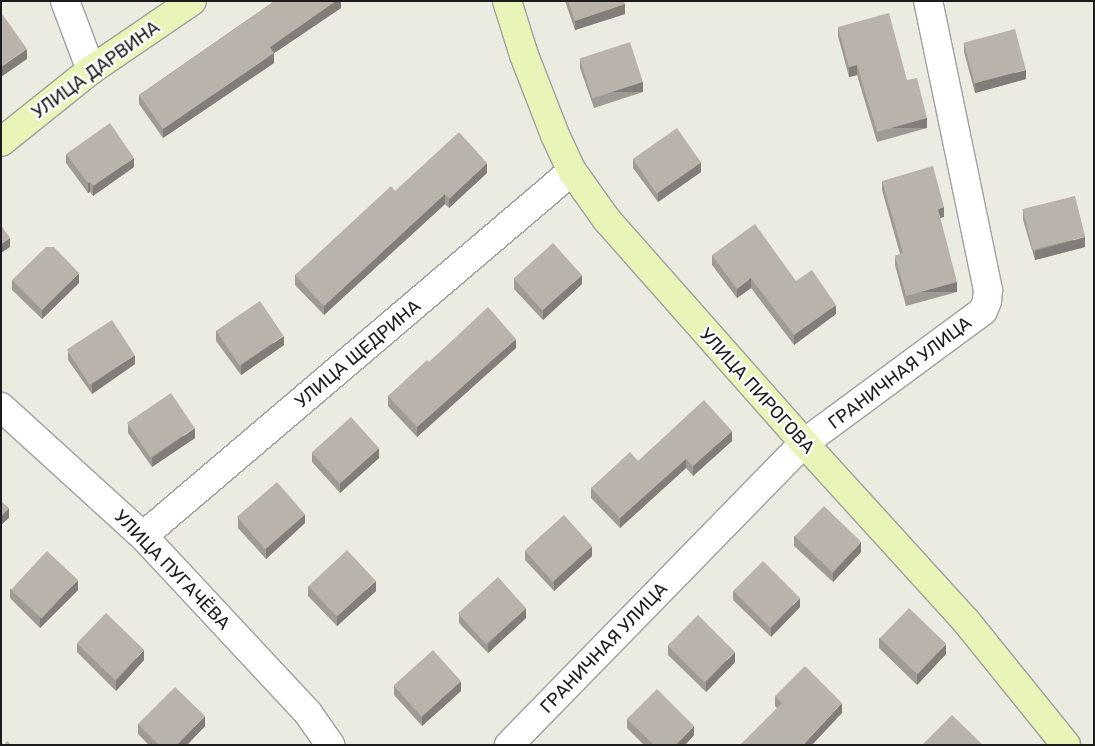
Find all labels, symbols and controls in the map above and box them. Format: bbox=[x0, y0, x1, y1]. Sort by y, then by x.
street label: УЛИЦА ДАРВИНА bbox=[28, 16, 164, 124]
street label: УЛИЦА ЩЕДРИНА bbox=[291, 295, 425, 413]
street label: ГРАНИЧНАЯ УЛИЦА bbox=[824, 312, 976, 434]
street label: УЛИЦА ПИРОГОВА bbox=[695, 324, 819, 458]
street label: УЛИЦА ПУГАЧЁВА bbox=[110, 506, 234, 634]
street label: ГРАНИЧНАЯ УЛИЦА bbox=[536, 578, 672, 718]

